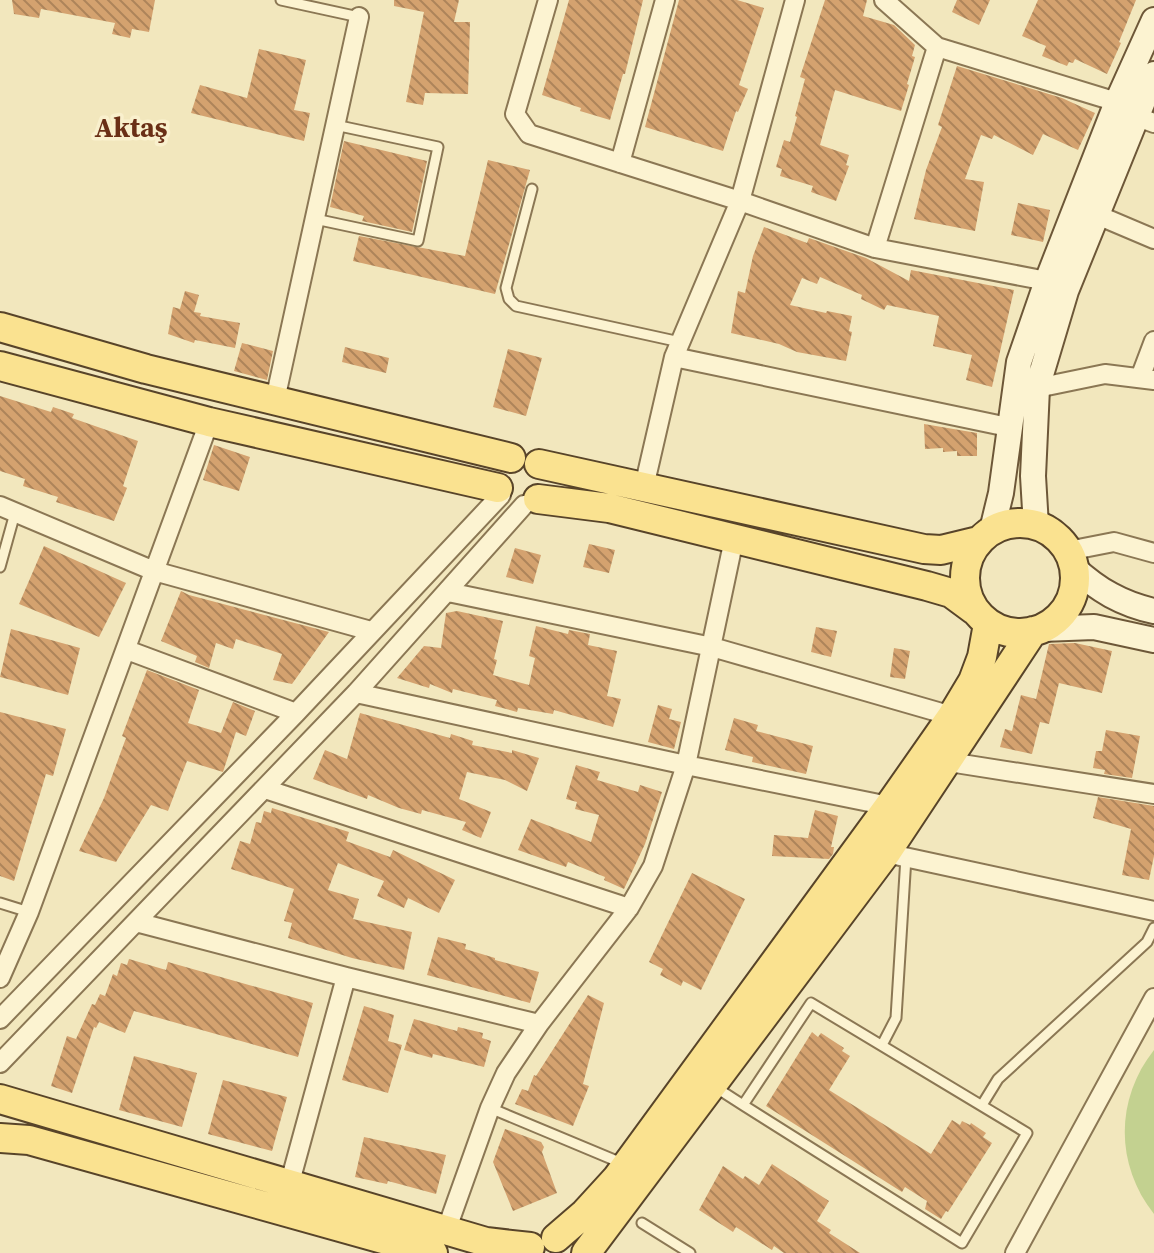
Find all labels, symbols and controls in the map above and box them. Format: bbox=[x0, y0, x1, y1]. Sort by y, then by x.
district label: Aktaş bbox=[94, 108, 168, 146]

